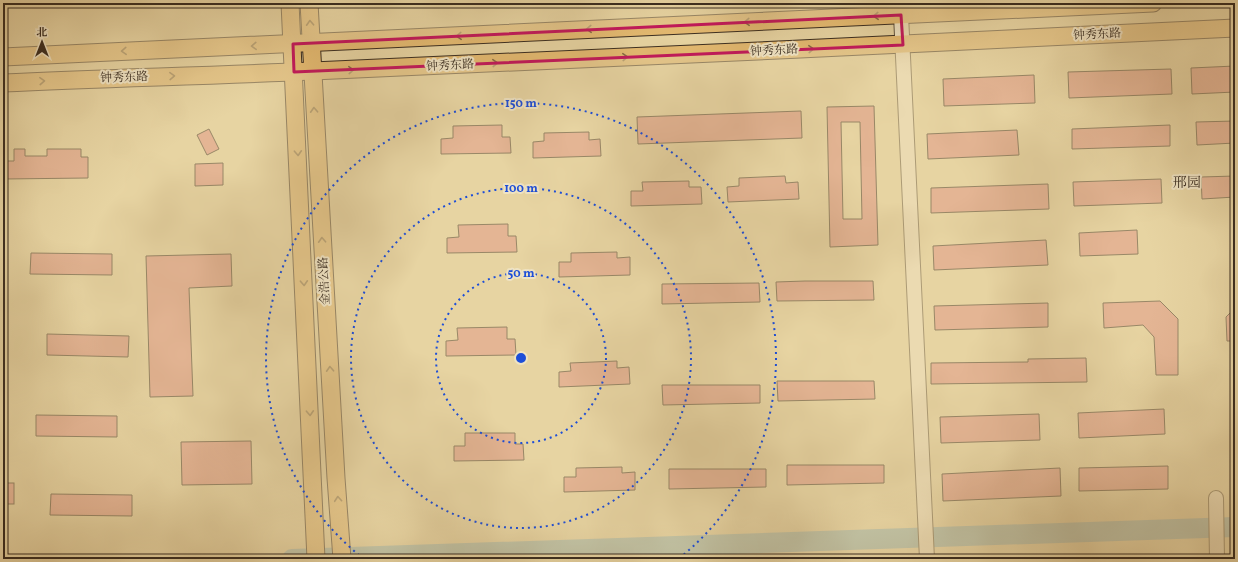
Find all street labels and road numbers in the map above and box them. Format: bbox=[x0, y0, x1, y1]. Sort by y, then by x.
street label: 钟秀东路 bbox=[1073, 26, 1121, 44]
street label: 钟秀东路 bbox=[750, 42, 798, 60]
street label: 钟秀东路 bbox=[426, 57, 474, 75]
street label: 钟秀东路 bbox=[100, 69, 148, 87]
street label: 金浩公路 bbox=[316, 257, 334, 305]

